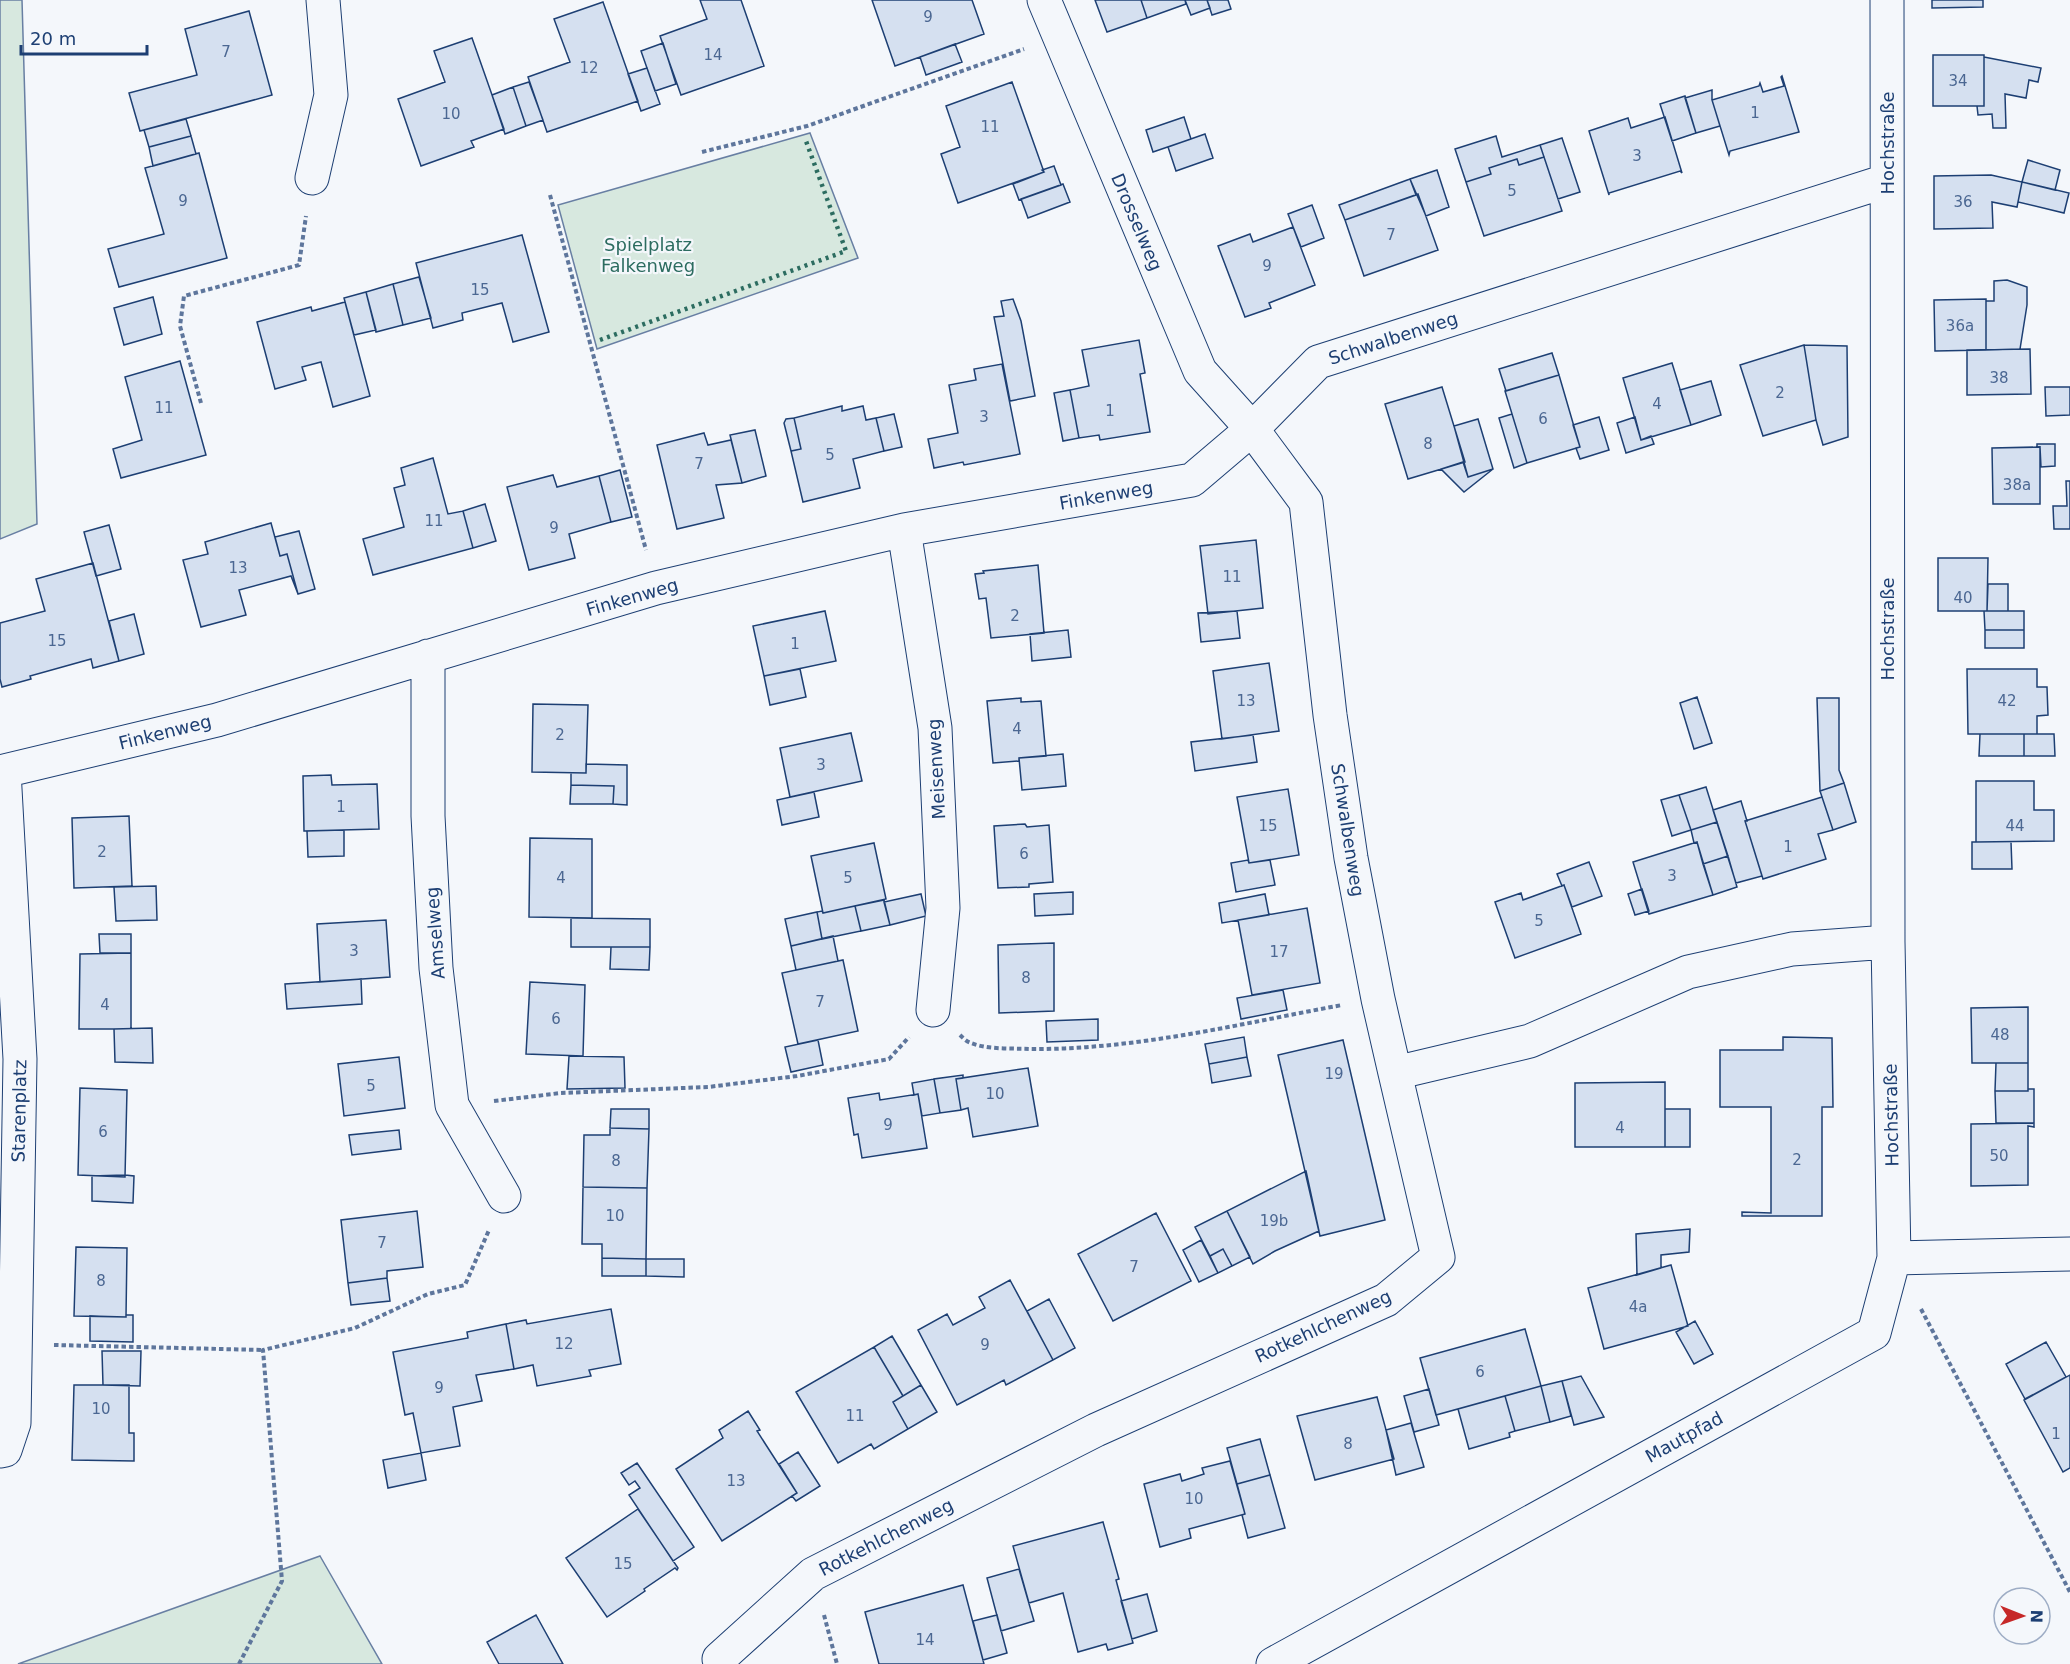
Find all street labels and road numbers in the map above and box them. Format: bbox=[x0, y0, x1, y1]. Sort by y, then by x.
street label: Hochstraße bbox=[1877, 91, 1898, 195]
street label: Drosselweg bbox=[1107, 170, 1167, 274]
street label: Schwalbenweg bbox=[1326, 307, 1460, 369]
street label: Finkenweg bbox=[1057, 476, 1155, 514]
street label: Finkenweg bbox=[583, 574, 681, 620]
street label: Hochstraße bbox=[1877, 577, 1898, 681]
street label: Finkenweg bbox=[116, 710, 214, 754]
street label: Meisenweg bbox=[923, 718, 949, 820]
street label: Schwalbenweg bbox=[1327, 762, 1369, 898]
street label: Amselweg bbox=[421, 886, 449, 980]
street label: Starenplatz bbox=[8, 1059, 30, 1163]
street label: Hochstraße bbox=[1880, 1063, 1902, 1167]
street label: Rotkehlchenweg bbox=[1251, 1285, 1395, 1367]
street label: Mautpfad bbox=[1642, 1407, 1726, 1467]
street label: Rotkehlchenweg bbox=[815, 1494, 957, 1580]

